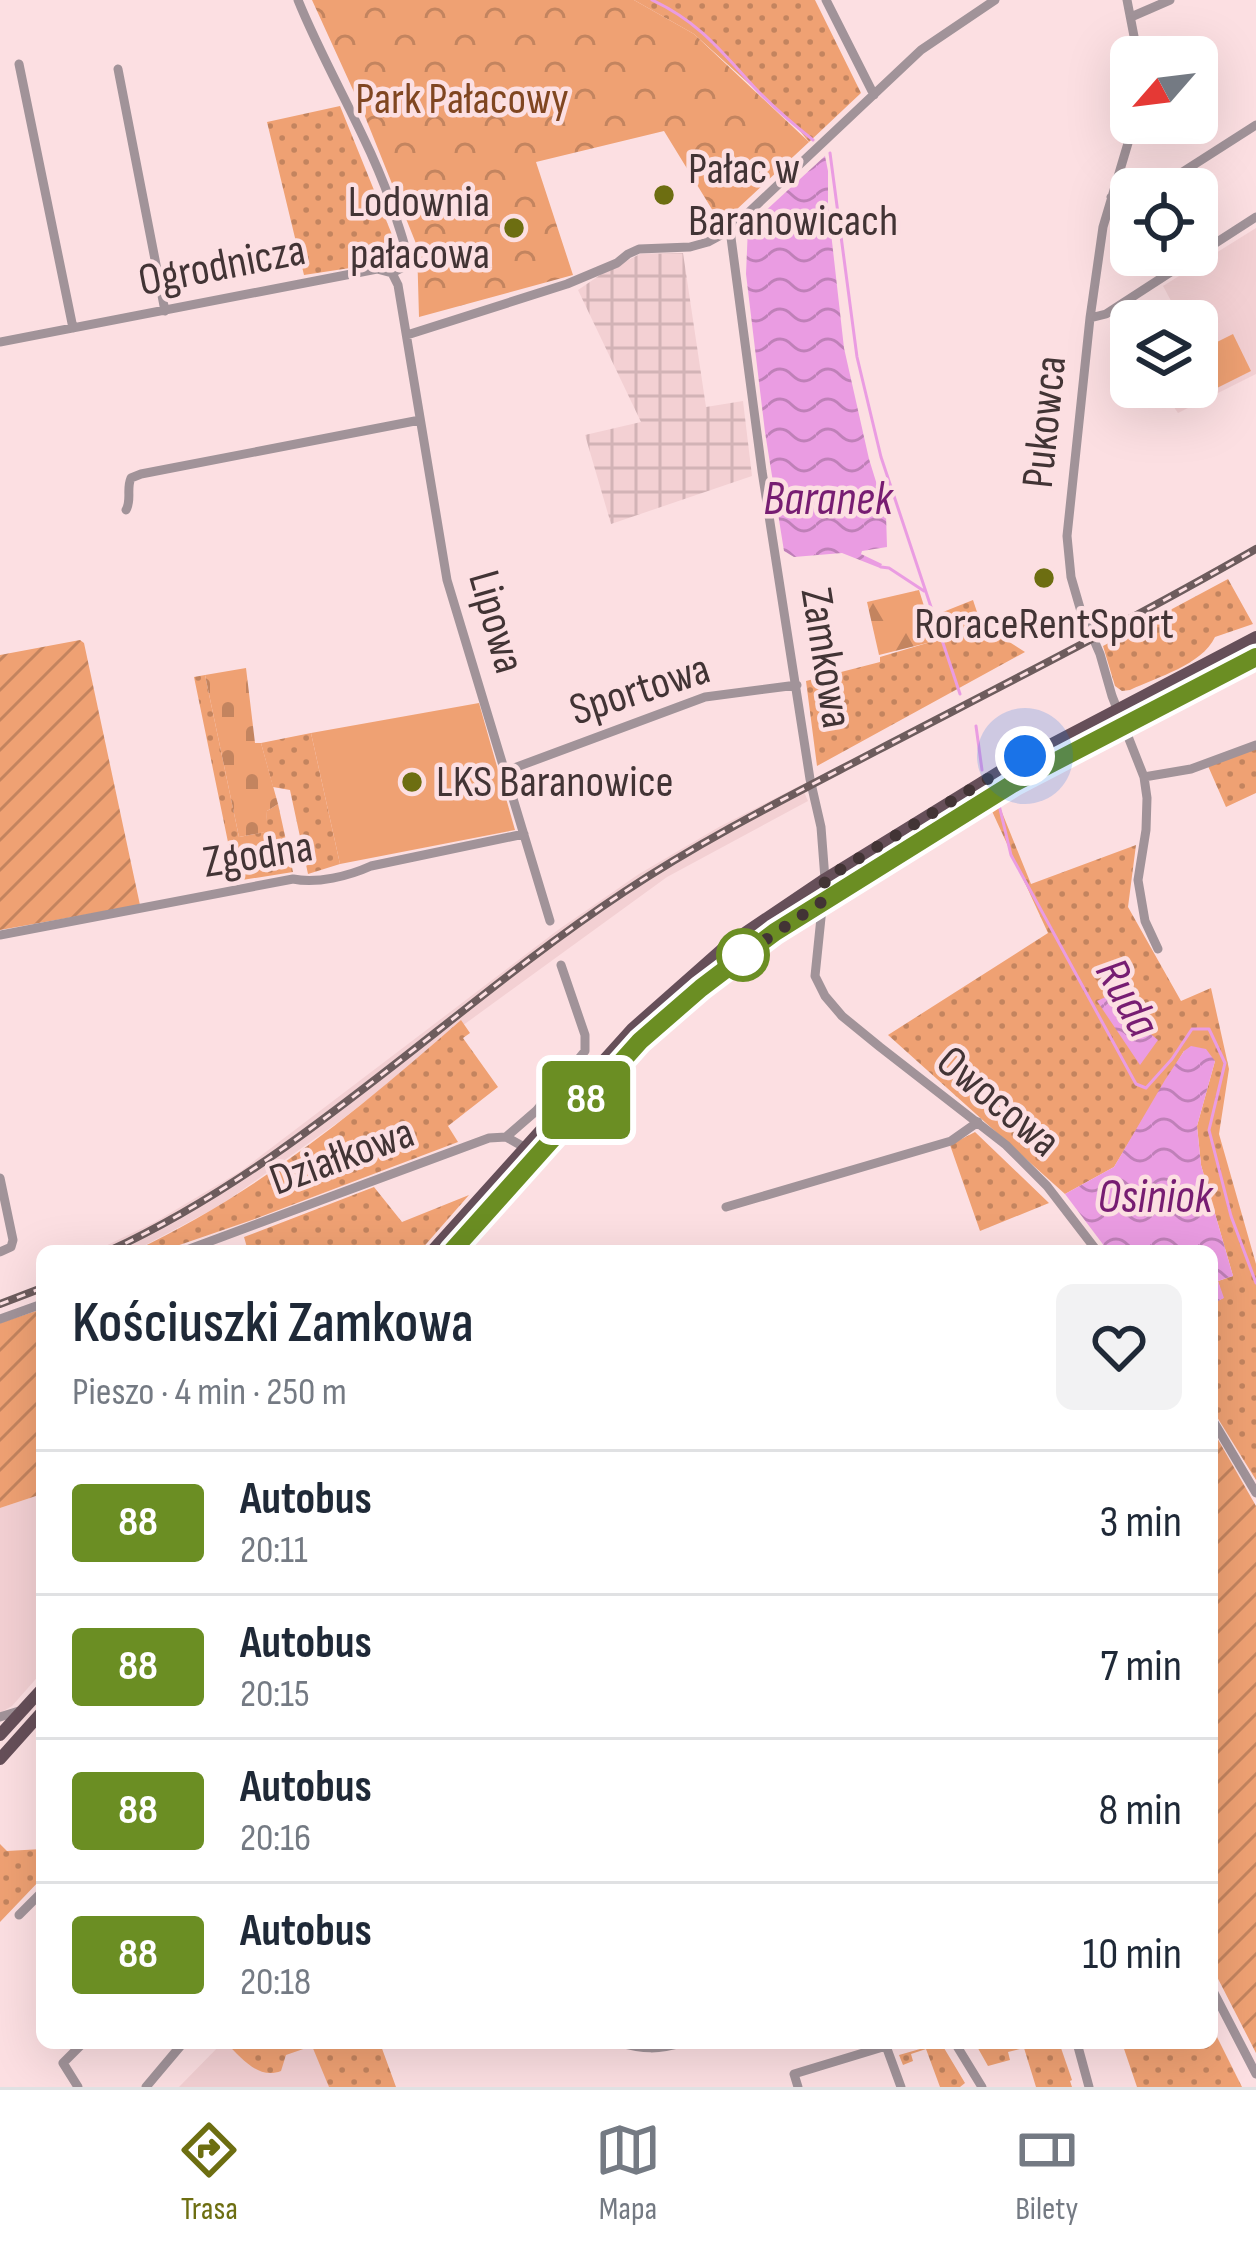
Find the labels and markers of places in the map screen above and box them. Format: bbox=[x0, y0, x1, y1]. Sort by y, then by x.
place label: Pałac w Baranowicach bbox=[688, 142, 898, 249]
place label: Lodownia pałacowa bbox=[348, 175, 490, 282]
marker: Pałac w Baranowicach bbox=[651, 182, 677, 208]
marker: Lodownia pałacowa bbox=[501, 215, 527, 241]
marker: RoraceRentSport bbox=[1031, 565, 1057, 591]
place label: RoraceRentSport bbox=[914, 597, 1174, 652]
place label: LKS Baranowice bbox=[436, 755, 674, 810]
marker: LKS Baranowice bbox=[399, 769, 425, 795]
unlabelled marker bbox=[718, 930, 768, 980]

